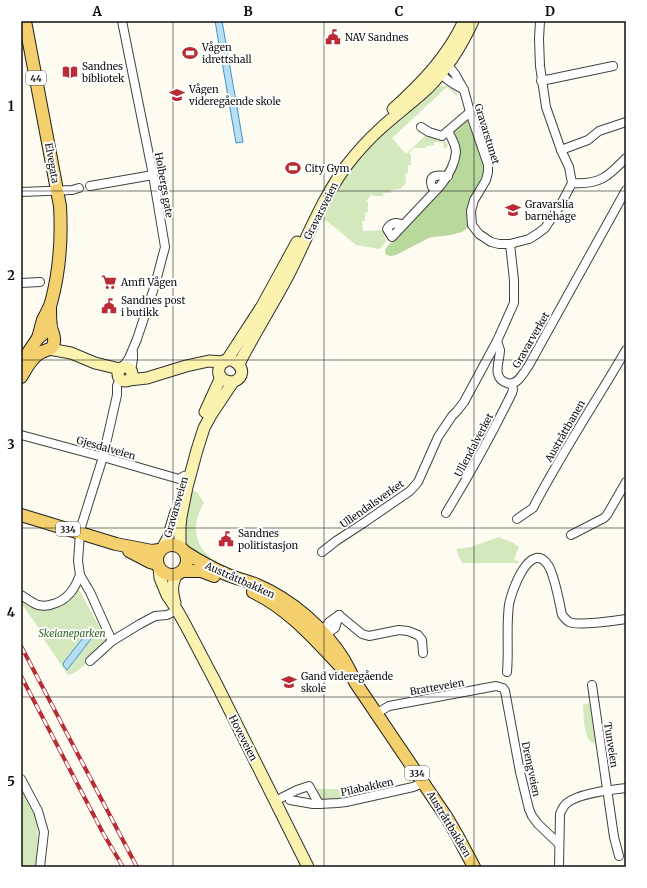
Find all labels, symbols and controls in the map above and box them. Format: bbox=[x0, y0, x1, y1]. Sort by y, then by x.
text: A bbox=[91, 3, 102, 20]
text: B bbox=[243, 3, 253, 20]
text: C bbox=[395, 3, 404, 20]
text: D bbox=[545, 3, 555, 20]
public building icon: NAV Sandnes bbox=[324, 28, 342, 46]
place label: NAV Sandnes bbox=[345, 31, 409, 44]
place label: Vågen idrettshall bbox=[201, 41, 252, 66]
sports icon: Vågen idrettshall bbox=[181, 44, 199, 62]
place label: Sandnes bibliotek bbox=[81, 60, 125, 85]
library icon: Sandnes bibliotek bbox=[61, 63, 79, 81]
road number: 44 bbox=[26, 71, 46, 85]
place label: Vågen videregående skole bbox=[188, 83, 281, 108]
school or university icon: Vågen videregående skole bbox=[168, 86, 186, 104]
text: 1 bbox=[8, 98, 14, 115]
street label: Gravarstunet bbox=[472, 102, 502, 166]
street label: Elvegata bbox=[42, 142, 62, 185]
street label: Holbergs gate bbox=[152, 151, 176, 219]
sports icon: City Gym bbox=[284, 159, 302, 177]
place label: City Gym bbox=[305, 162, 350, 175]
street label: Gravarsveien bbox=[301, 180, 341, 242]
place label: Gravarslia barnehage bbox=[524, 198, 576, 223]
school or university icon: Gravarslia barnehage bbox=[504, 201, 522, 219]
text: 2 bbox=[7, 267, 15, 284]
supermarket icon: Amfi Vågen bbox=[100, 273, 118, 291]
place label: Amfi Vågen bbox=[120, 276, 177, 289]
place label: Sandnes post i butikk bbox=[121, 294, 185, 319]
public building icon: Sandnes post i butikk bbox=[100, 297, 118, 315]
street label: Gravarverket bbox=[510, 310, 552, 370]
street label: Austråttbanen bbox=[542, 397, 588, 465]
street label: Ullendalverket bbox=[452, 411, 496, 479]
street label: Gjesdalveien bbox=[75, 433, 137, 463]
text: 3 bbox=[7, 436, 15, 453]
street label: Gravarsveien bbox=[161, 475, 191, 539]
street label: Ullendalsverket bbox=[337, 477, 407, 531]
road number: 334 bbox=[56, 522, 80, 536]
place label: Sandnes politistasjon bbox=[238, 527, 299, 552]
public building icon: Sandnes politistasjon bbox=[217, 530, 235, 548]
street label: Austråttbakken bbox=[202, 558, 277, 601]
text: 4 bbox=[7, 604, 16, 621]
park label: Skeianeparken bbox=[38, 627, 106, 640]
place label: Gand videregående skole bbox=[301, 670, 393, 695]
school or university icon: Gand videregående skole bbox=[280, 673, 298, 691]
street label: Bratteveien bbox=[409, 676, 466, 698]
street label: Hoveveien bbox=[226, 713, 260, 764]
street label: Tunveien bbox=[601, 722, 621, 769]
street label: Drengveien bbox=[519, 740, 543, 798]
road number: 334 bbox=[405, 766, 429, 780]
text: 5 bbox=[7, 773, 15, 790]
street label: Pilabakken bbox=[339, 775, 395, 799]
street label: Austråttbakken bbox=[424, 788, 474, 860]

